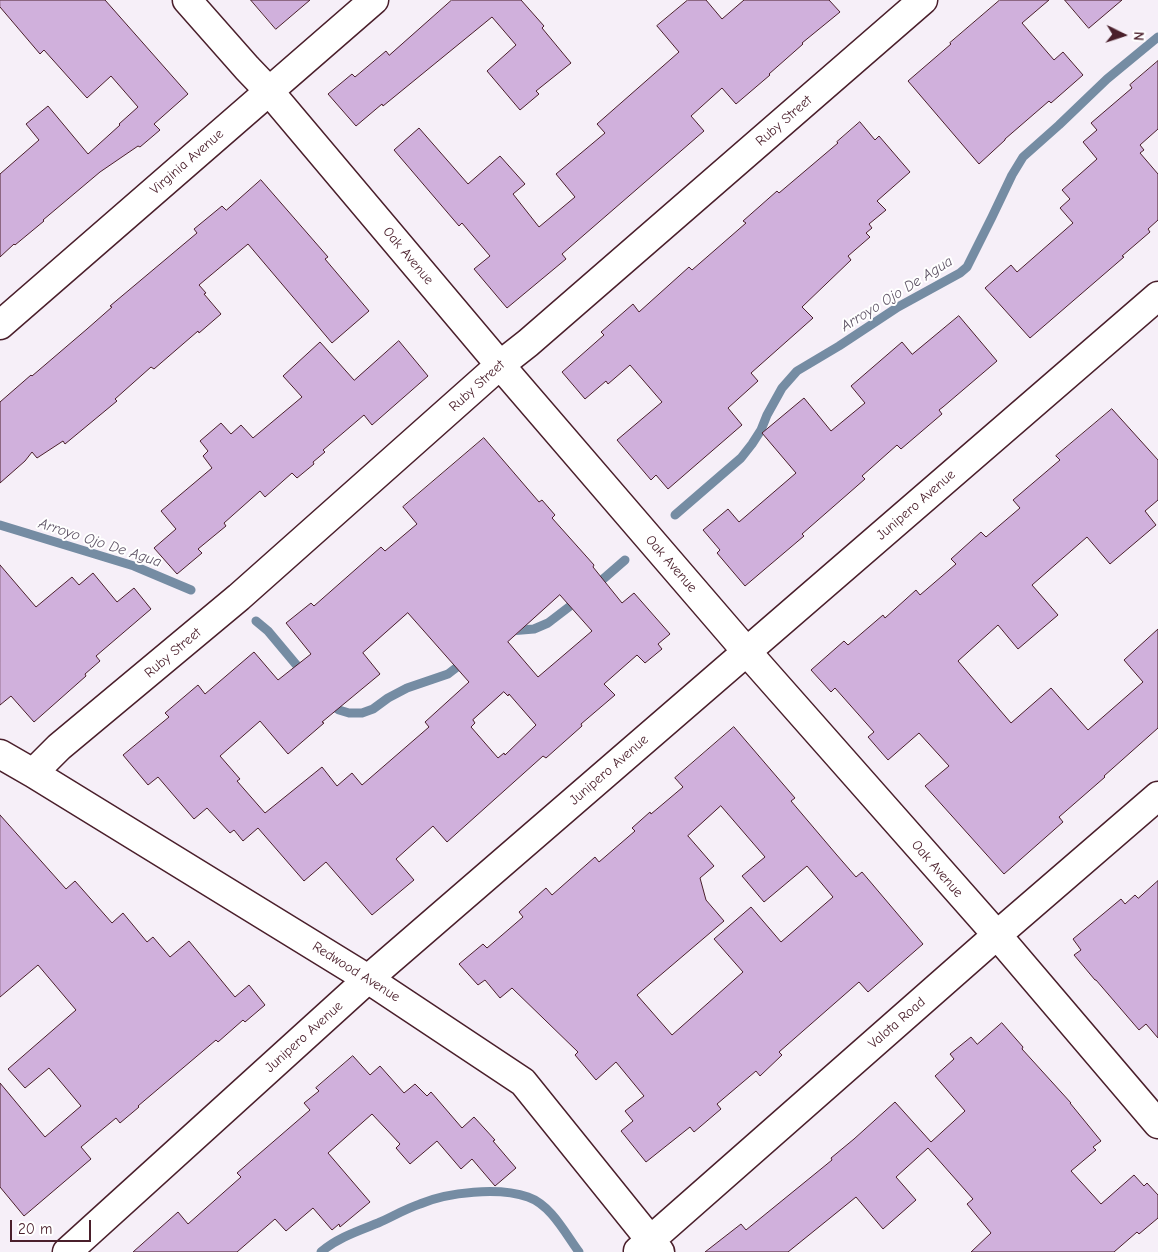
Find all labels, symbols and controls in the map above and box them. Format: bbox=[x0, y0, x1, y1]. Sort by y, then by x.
north arrow bbox=[1098, 10, 1148, 60]
text: N bbox=[1130, 31, 1147, 41]
street label: Ruby Street bbox=[752, 92, 816, 150]
street label: Virginia Avenue bbox=[147, 126, 227, 198]
street label: Oak Avenue bbox=[379, 224, 437, 288]
water label: Arroyo Ojo De Agua bbox=[838, 252, 956, 336]
street label: Ruby Street bbox=[446, 357, 508, 415]
street label: Junipero Avenue bbox=[873, 466, 959, 544]
water label: Arroyo Ojo De Agua bbox=[36, 515, 164, 571]
street label: Oak Avenue bbox=[642, 532, 700, 596]
street label: Ruby Street bbox=[141, 624, 205, 682]
street label: Junipero Avenue bbox=[566, 731, 652, 809]
street label: Oak Avenue bbox=[908, 837, 966, 901]
street label: Redwood Avenue bbox=[309, 938, 403, 1006]
street label: Valota Road bbox=[865, 994, 929, 1052]
street label: Junipero Avenue bbox=[262, 998, 346, 1076]
scale bar bbox=[12, 1210, 94, 1242]
text: 20 m bbox=[18, 1220, 52, 1238]

